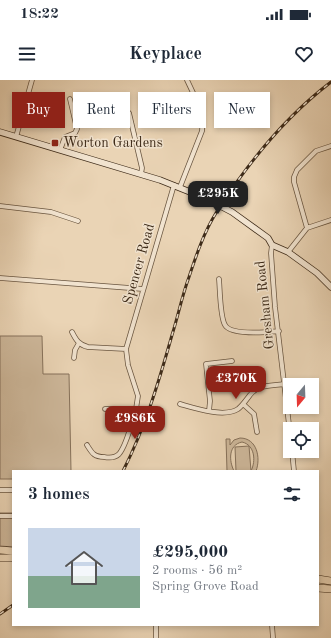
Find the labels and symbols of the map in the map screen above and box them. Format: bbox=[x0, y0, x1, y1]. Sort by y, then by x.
place label: Worton Gardens bbox=[63, 136, 163, 150]
marker: Worton Gardens bbox=[50, 138, 60, 148]
pin: £295K bbox=[190, 181, 246, 215]
street label: Spencer Road bbox=[121, 222, 157, 306]
street label: Gresham Road bbox=[253, 260, 277, 350]
pin: £370K bbox=[208, 366, 264, 400]
north arrow bbox=[283, 378, 319, 414]
pin: £986K bbox=[107, 406, 163, 440]

